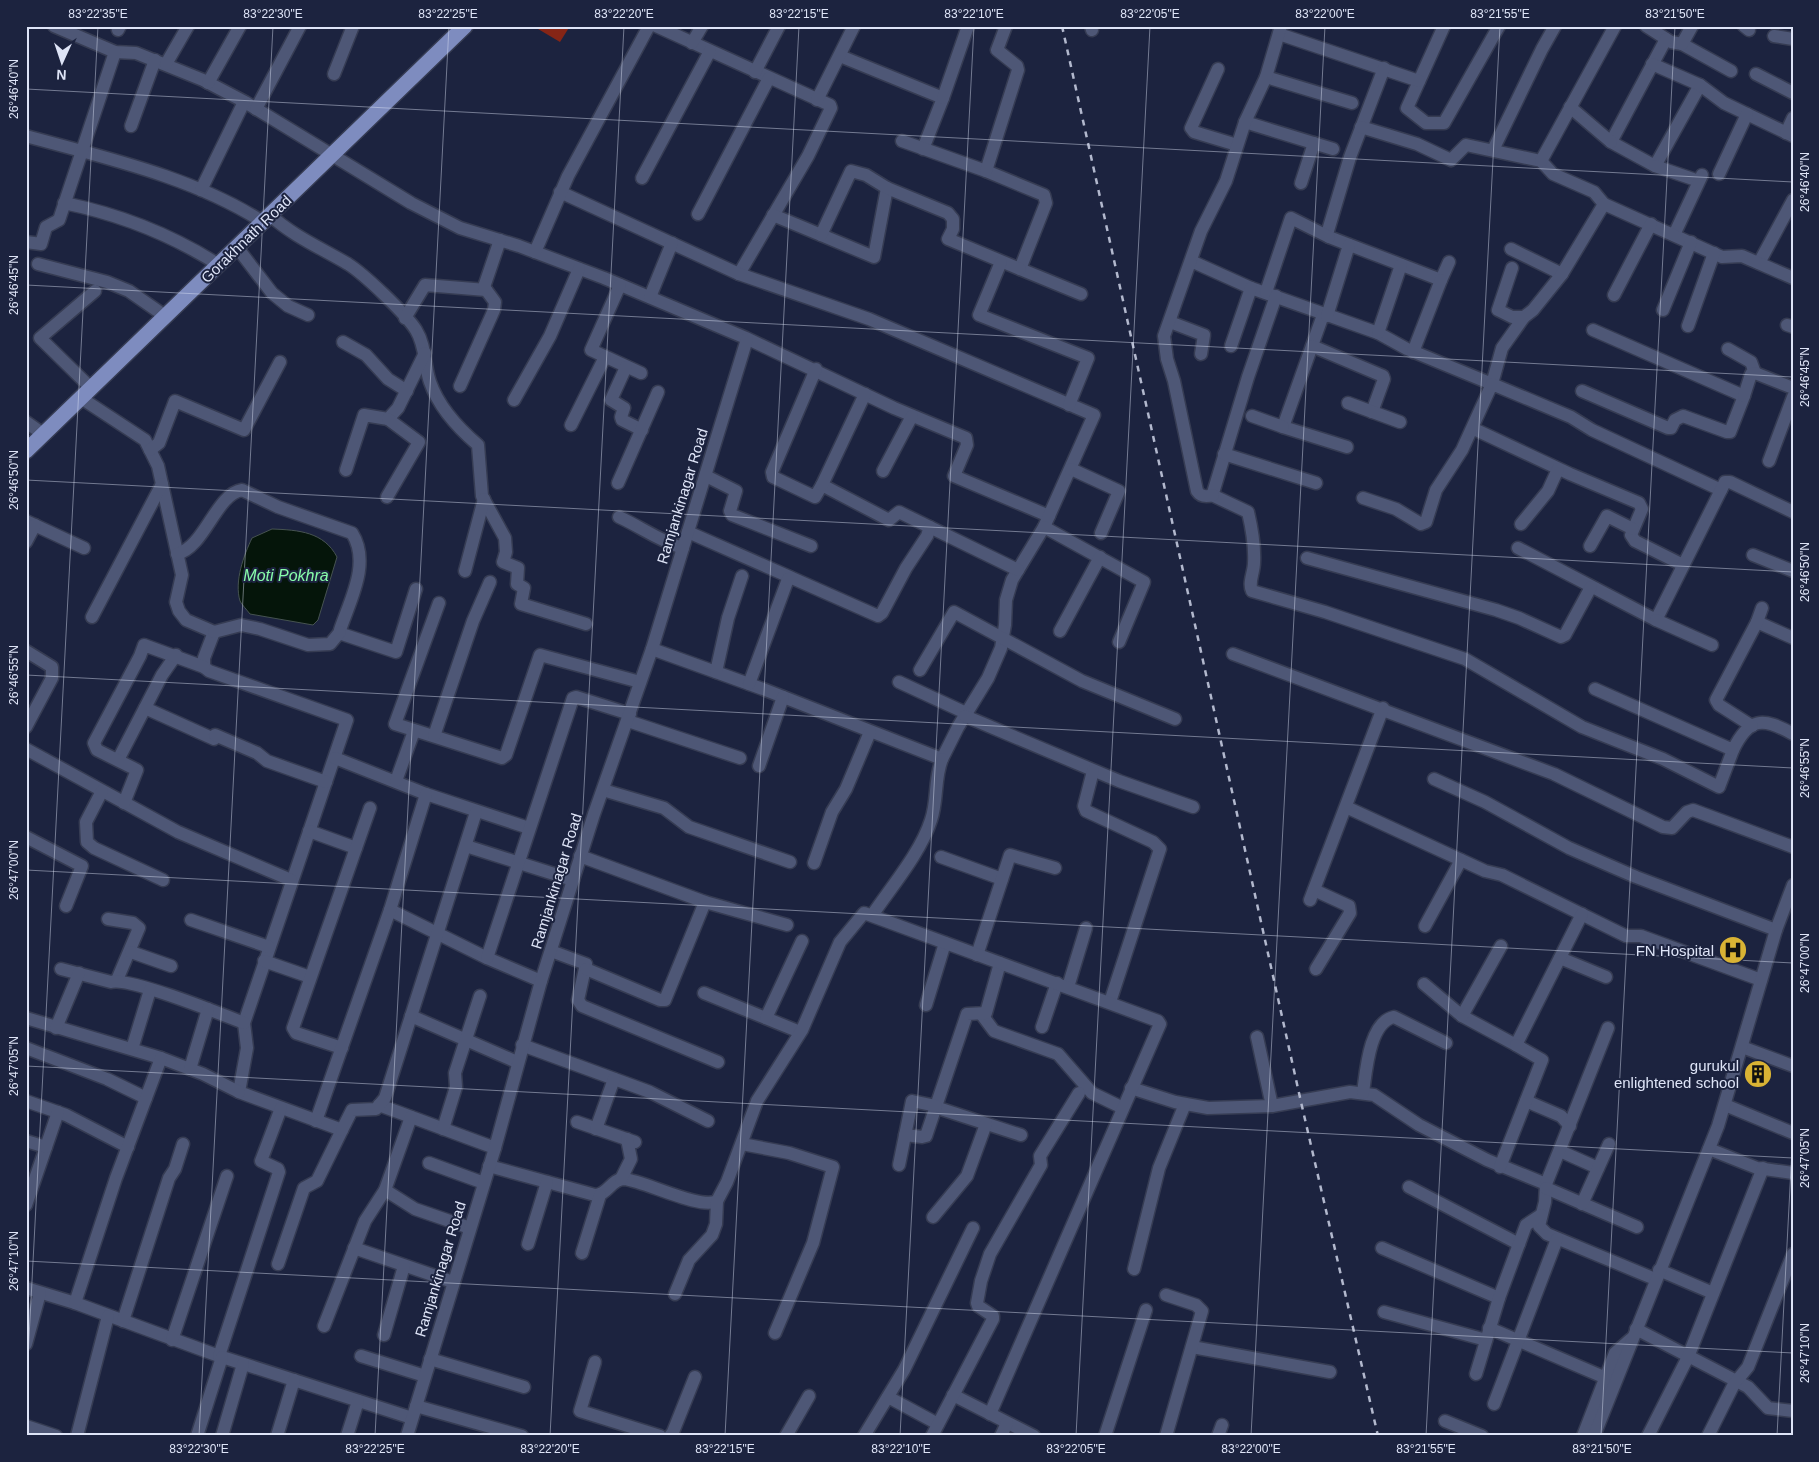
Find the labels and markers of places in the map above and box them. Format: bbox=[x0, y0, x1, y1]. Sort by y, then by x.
hospital icon: FN Hospital bbox=[1718, 935, 1748, 965]
place label: FN Hospital bbox=[1636, 942, 1714, 959]
place label: gurukul enlightened school bbox=[1614, 1057, 1739, 1091]
building icon: gurukul enlightened school bbox=[1743, 1059, 1773, 1089]

